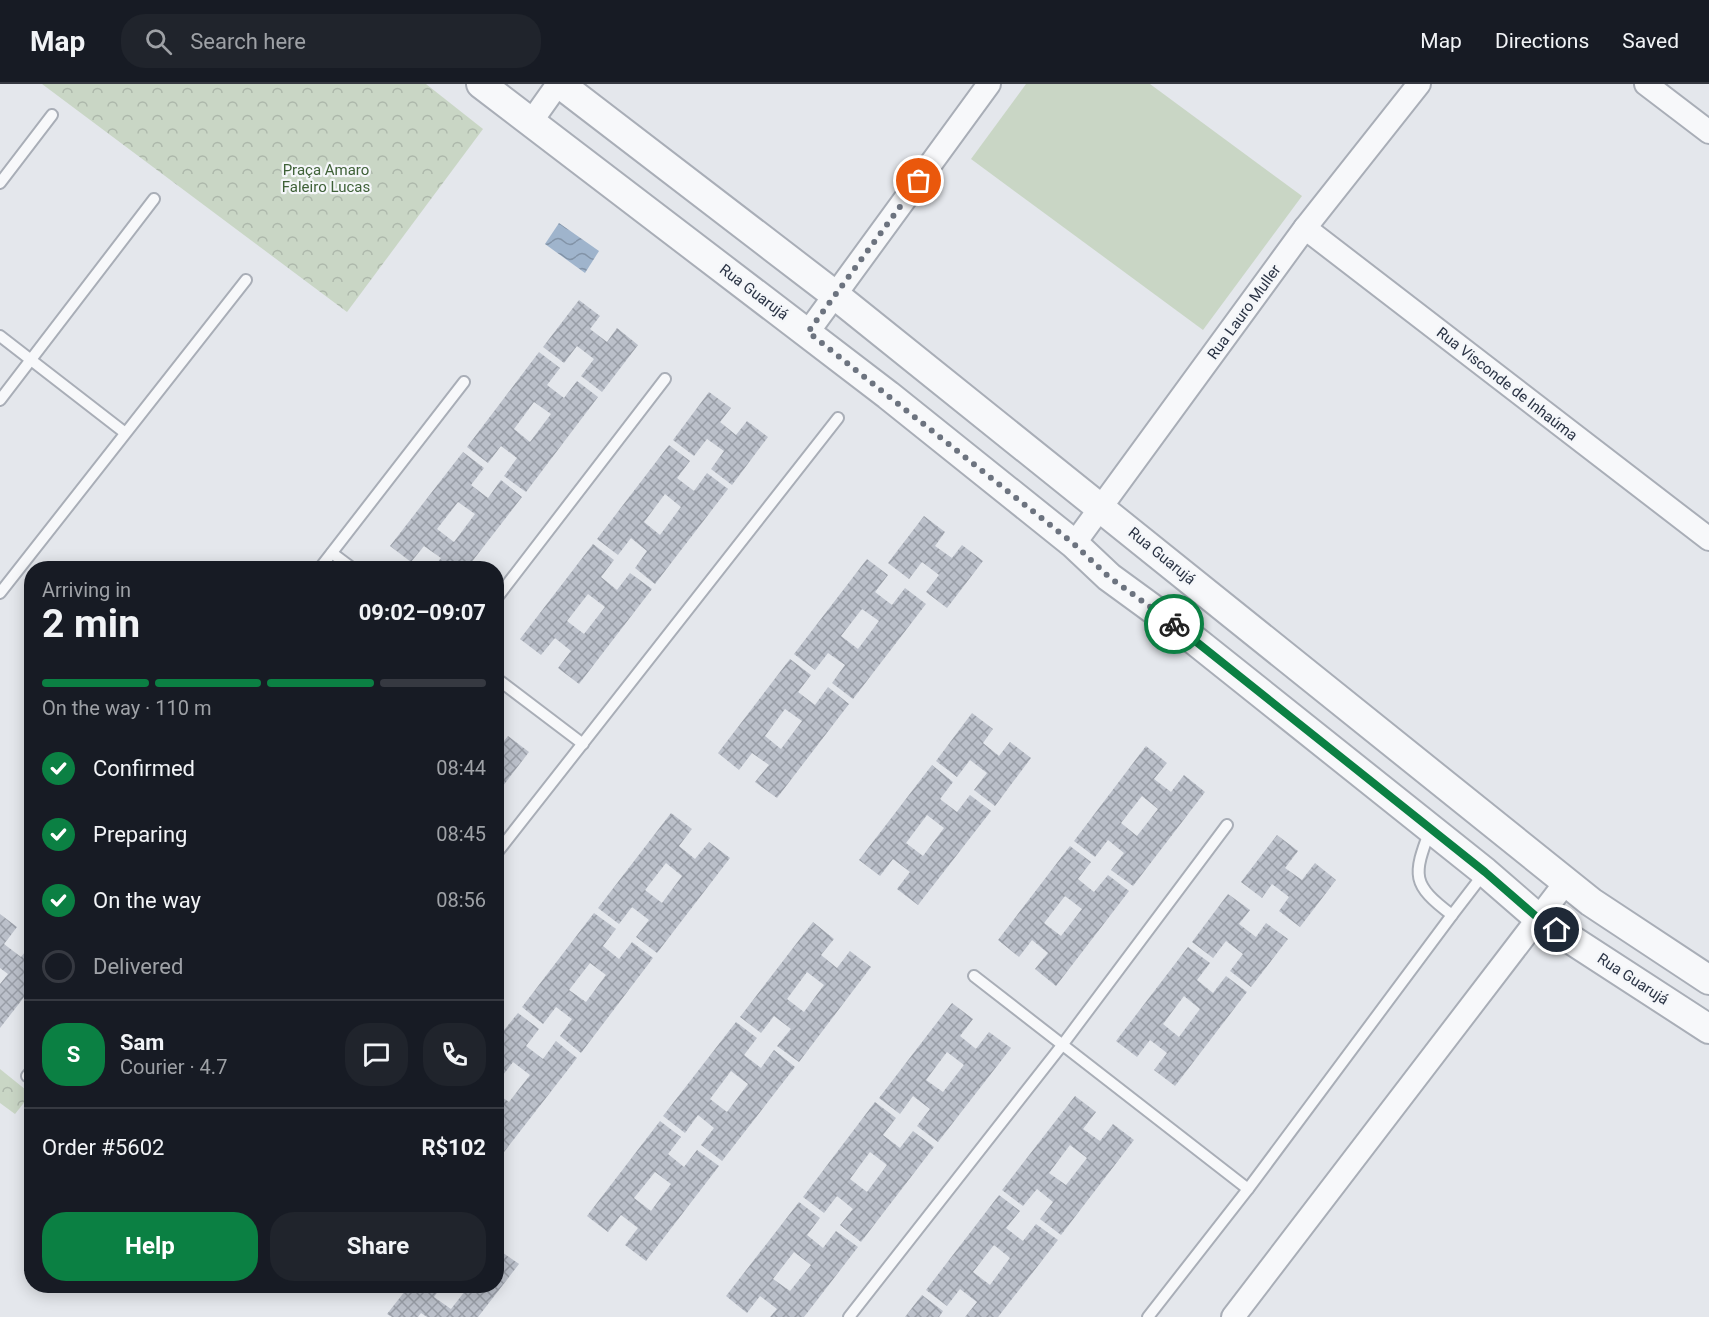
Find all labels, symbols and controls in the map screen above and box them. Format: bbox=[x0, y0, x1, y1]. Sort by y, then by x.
search box bbox=[121, 14, 541, 68]
text: Map bbox=[30, 25, 85, 58]
icon: search bbox=[142, 25, 175, 58]
text: Search here bbox=[190, 29, 306, 54]
text: Map bbox=[1420, 29, 1462, 53]
text: Directions bbox=[1495, 29, 1589, 53]
text: Saved bbox=[1622, 29, 1679, 53]
pin bbox=[893, 155, 944, 206]
park label: Praça Amaro Faleiro Lucas bbox=[282, 161, 370, 196]
icon: bag bbox=[902, 164, 935, 197]
street label: Rua Guarujá bbox=[716, 260, 792, 324]
street label: Rua Lauro Muller bbox=[1204, 261, 1284, 363]
street label: Rua Visconde de Inhaúma bbox=[1433, 323, 1581, 445]
street label: Rua Guarujá bbox=[1125, 523, 1199, 589]
text: Arriving in bbox=[42, 578, 131, 602]
courier bbox=[1144, 594, 1204, 654]
text: 09:02–09:07 bbox=[359, 600, 486, 625]
text: 2 min bbox=[42, 601, 140, 647]
icon: bike bbox=[1158, 608, 1191, 641]
text: On the way · 110 m bbox=[42, 696, 211, 720]
icon: check bbox=[42, 752, 75, 785]
text: Confirmed bbox=[93, 756, 195, 781]
text: 08:44 bbox=[436, 756, 486, 780]
icon: check bbox=[42, 818, 75, 851]
text: Preparing bbox=[93, 822, 187, 847]
text: 08:45 bbox=[436, 822, 486, 846]
icon: check bbox=[42, 884, 75, 917]
text: On the way bbox=[93, 888, 201, 913]
text: 08:56 bbox=[436, 888, 486, 912]
pin bbox=[1531, 904, 1582, 955]
icon: home bbox=[1540, 913, 1573, 946]
street label: Rua Guarujá bbox=[1594, 949, 1672, 1009]
text: Delivered bbox=[93, 954, 183, 979]
button: chat bbox=[345, 1023, 408, 1086]
button: phone bbox=[423, 1023, 486, 1086]
text: Sam bbox=[120, 1030, 164, 1055]
text: S bbox=[67, 1042, 80, 1067]
text: Courier · 4.7 bbox=[120, 1055, 227, 1079]
text: Order #5602 bbox=[42, 1135, 164, 1160]
text: R$102 bbox=[421, 1135, 486, 1160]
button: Help bbox=[42, 1212, 258, 1281]
button: Share bbox=[270, 1212, 486, 1281]

